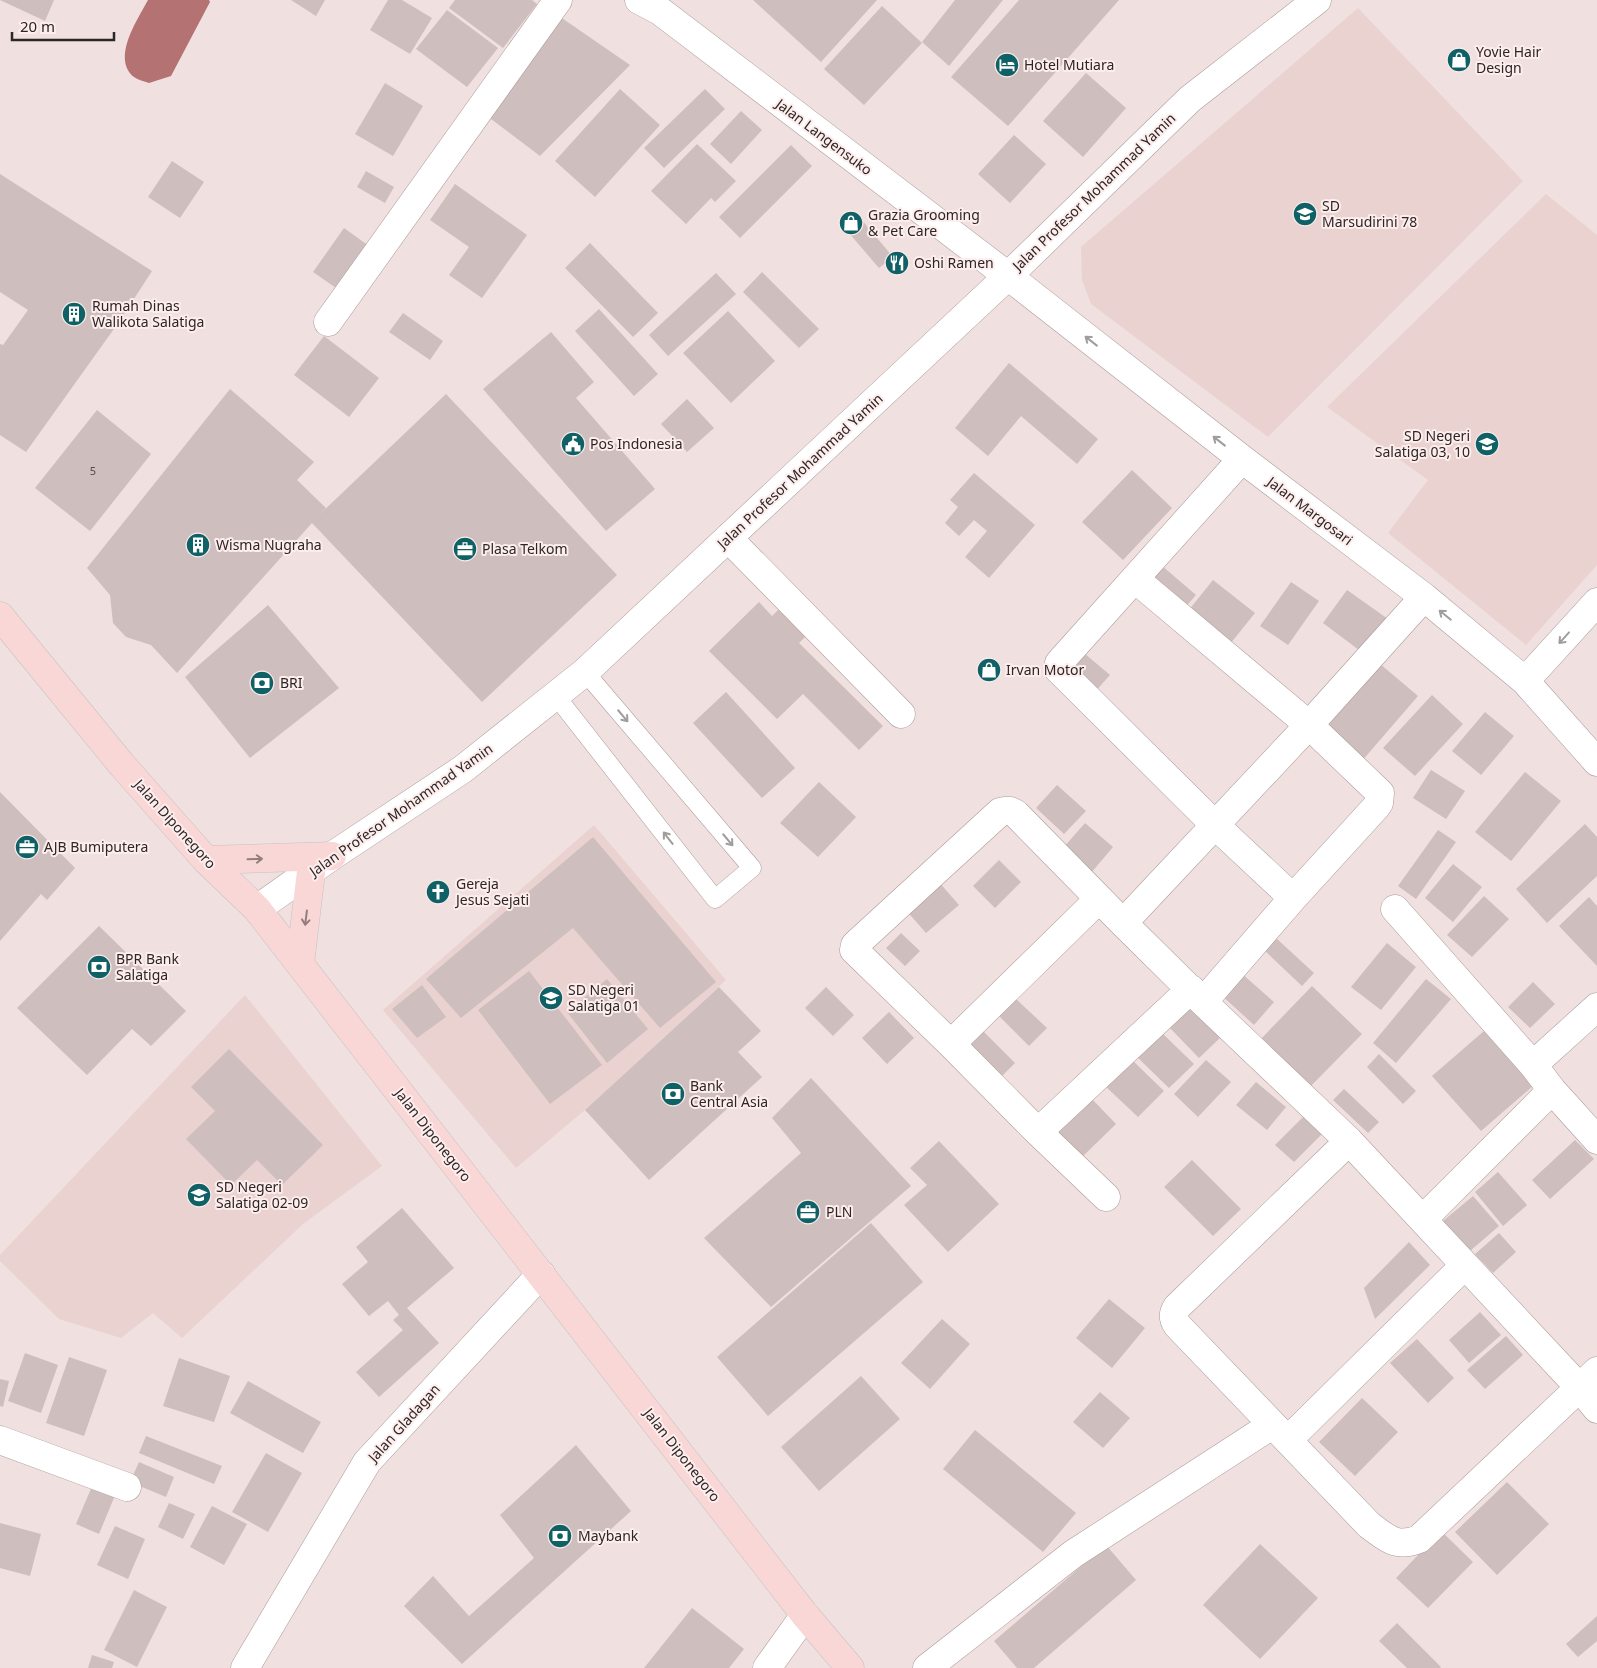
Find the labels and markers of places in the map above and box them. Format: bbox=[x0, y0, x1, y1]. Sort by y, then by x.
place label: Yovie Hair Design bbox=[1476, 42, 1542, 77]
shop icon: Yovie Hair Design bbox=[1446, 47, 1472, 73]
hotel icon: Hotel Mutiara bbox=[994, 52, 1020, 78]
place label: Hotel Mutiara bbox=[1024, 55, 1114, 74]
place label: SD Marsudirini 78 bbox=[1322, 196, 1417, 231]
school or university icon: SD Marsudirini 78 bbox=[1292, 201, 1318, 227]
place label: Grazia Grooming & Pet Care bbox=[868, 205, 980, 240]
shop icon: Grazia Grooming & Pet Care bbox=[838, 210, 864, 236]
restaurant icon: Oshi Ramen bbox=[884, 250, 910, 276]
place label: Oshi Ramen bbox=[914, 253, 994, 272]
place label: Rumah Dinas Walikota Salatiga bbox=[92, 296, 204, 331]
building icon: Rumah Dinas Walikota Salatiga bbox=[61, 301, 87, 327]
place label: SD Negeri Salatiga 03, 10 bbox=[1375, 426, 1470, 461]
public building icon: Pos Indonesia bbox=[560, 431, 586, 457]
school or university icon: SD Negeri Salatiga 03, 10 bbox=[1474, 431, 1500, 457]
place label: Pos Indonesia bbox=[590, 434, 682, 453]
building icon: Wisma Nugraha bbox=[185, 532, 211, 558]
place label: Wisma Nugraha bbox=[216, 535, 322, 554]
office icon: Plasa Telkom bbox=[452, 536, 478, 562]
place label: Plasa Telkom bbox=[482, 539, 567, 558]
shop icon: Irvan Motor bbox=[976, 657, 1002, 683]
place label: Irvan Motor bbox=[1006, 660, 1084, 679]
bank icon: BRI bbox=[249, 670, 275, 696]
place label: BRI bbox=[280, 673, 303, 692]
office icon: AJB Bumiputera bbox=[14, 834, 40, 860]
place label: AJB Bumiputera bbox=[44, 837, 148, 856]
place label: Gereja Jesus Sejati bbox=[454, 874, 529, 909]
church icon: Gereja Jesus Sejati bbox=[425, 879, 451, 905]
place label: BPR Bank Salatiga bbox=[116, 949, 180, 984]
bank icon: BPR Bank Salatiga bbox=[86, 954, 112, 980]
place label: SD Negeri Salatiga 01 bbox=[568, 980, 640, 1015]
school or university icon: SD Negeri Salatiga 01 bbox=[538, 985, 564, 1011]
place label: Bank Central Asia bbox=[690, 1076, 768, 1111]
bank icon: Bank Central Asia bbox=[660, 1081, 686, 1107]
place label: SD Negeri Salatiga 02-09 bbox=[216, 1177, 308, 1212]
school or university icon: SD Negeri Salatiga 02-09 bbox=[186, 1182, 212, 1208]
office icon: PLN bbox=[795, 1199, 821, 1225]
place label: PLN bbox=[826, 1202, 852, 1221]
bank icon: Maybank bbox=[547, 1523, 573, 1549]
place label: Maybank bbox=[578, 1526, 639, 1545]

